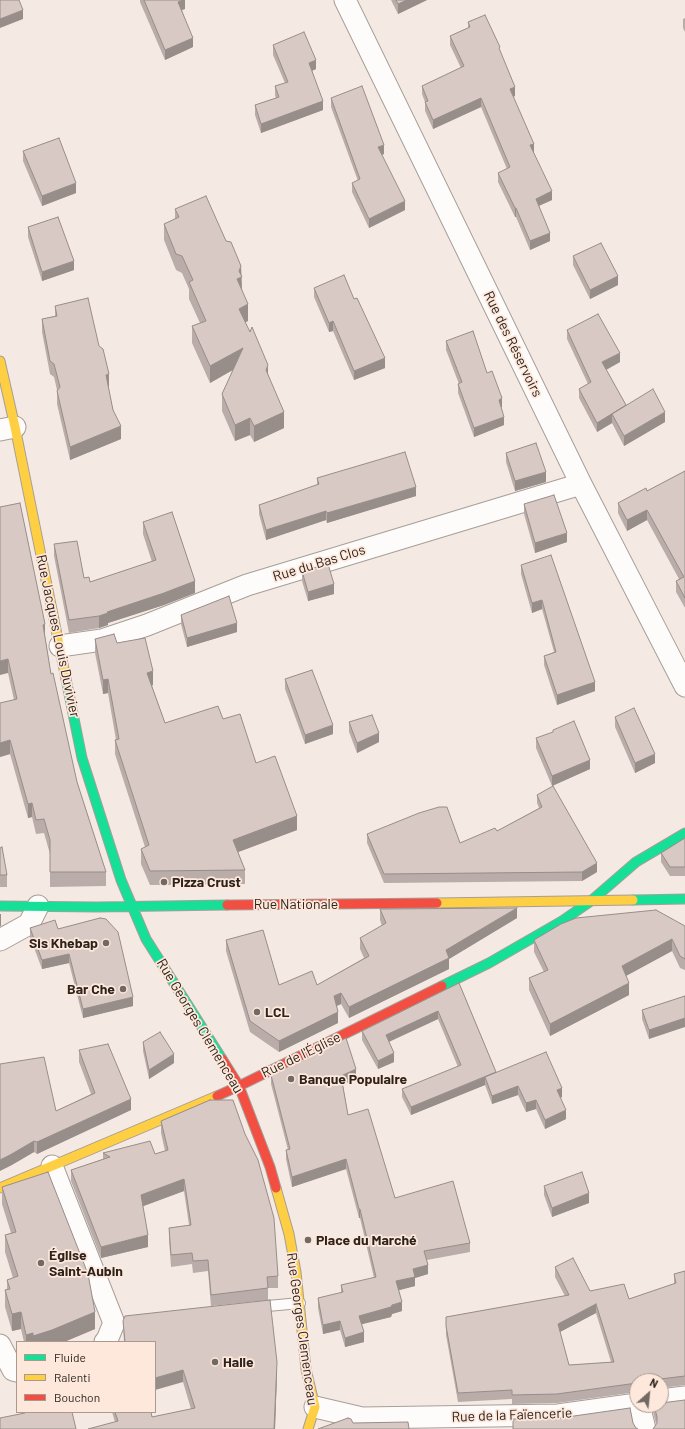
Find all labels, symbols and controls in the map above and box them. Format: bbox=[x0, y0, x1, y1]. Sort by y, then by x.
street label: Rue des Réservoirs bbox=[480, 288, 546, 400]
street label: Rue du Bas Clos bbox=[271, 541, 367, 585]
street label: Rue Jacques Louis Duvivier bbox=[33, 553, 83, 719]
place label: Pizza Crust bbox=[172, 874, 241, 890]
marker: Pizza Crust bbox=[159, 877, 169, 887]
street label: Rue Nationale bbox=[254, 896, 338, 912]
place label: Sis Khebap bbox=[29, 935, 98, 951]
marker: Sis Khebap bbox=[101, 938, 111, 948]
street label: Rue Georges Clemenceau bbox=[153, 956, 247, 1096]
place label: Bar Che bbox=[67, 981, 115, 997]
marker: Bar Che bbox=[118, 984, 128, 994]
place label: LCL bbox=[265, 1004, 289, 1020]
marker: LCL bbox=[252, 1007, 262, 1017]
street label: Rue de l'Église bbox=[259, 1029, 343, 1081]
place label: Banque Populaire bbox=[299, 1071, 407, 1087]
marker: Banque Populaire bbox=[286, 1074, 296, 1084]
place label: Place du Marché bbox=[316, 1232, 417, 1248]
marker: Place du Marché bbox=[303, 1235, 313, 1245]
place label: Église Saint-Aubin bbox=[49, 1247, 123, 1280]
street label: Rue Georges Clemenceau bbox=[283, 1252, 321, 1406]
marker: Église Saint-Aubin bbox=[36, 1258, 46, 1268]
legend bbox=[16, 1341, 156, 1413]
text: Fluide bbox=[54, 1350, 86, 1364]
place label: Halle bbox=[223, 1354, 254, 1370]
marker: Halle bbox=[210, 1357, 220, 1367]
text: Ralenti bbox=[54, 1370, 91, 1384]
north arrow bbox=[629, 1373, 669, 1413]
text: N bbox=[648, 1375, 660, 1390]
text: Bouchon bbox=[54, 1390, 100, 1404]
street label: Rue de la Faïencerie bbox=[451, 1404, 573, 1426]

